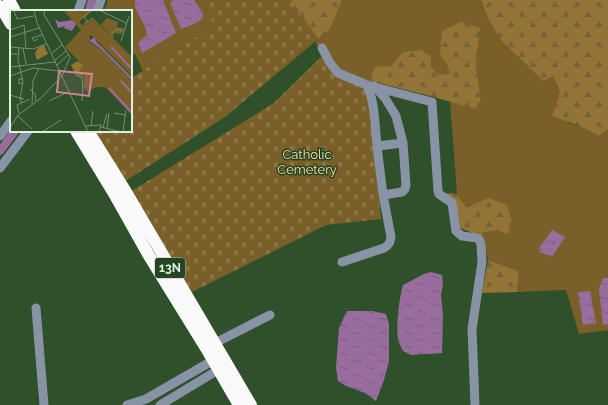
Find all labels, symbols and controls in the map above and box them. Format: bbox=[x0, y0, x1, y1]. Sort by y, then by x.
inset map bbox=[10, 10, 132, 132]
park label: Catholic Cemetery bbox=[277, 147, 337, 177]
road number: 13N bbox=[155, 258, 185, 278]

